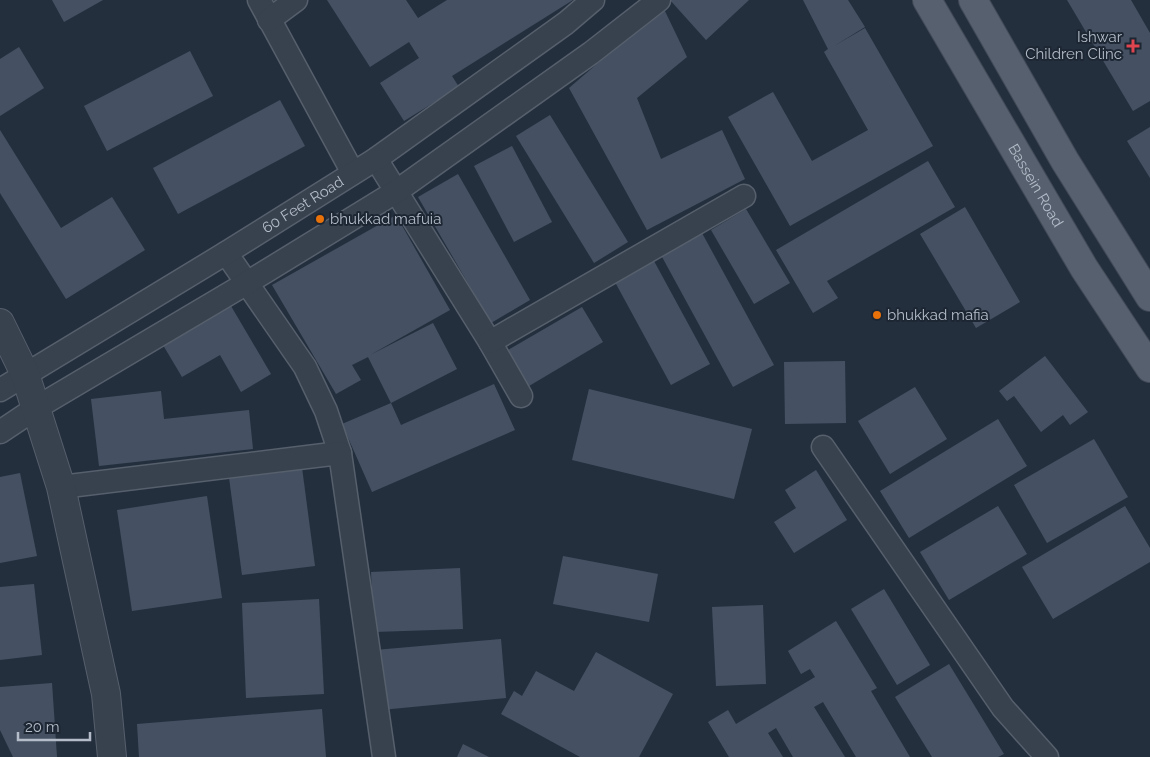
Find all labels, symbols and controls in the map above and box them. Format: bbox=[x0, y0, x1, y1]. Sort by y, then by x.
place label: Ishwar Children Clinc bbox=[1025, 28, 1123, 63]
marker: Ishwar Children Clinc bbox=[1126, 39, 1140, 53]
street label: Bassein Road bbox=[1004, 141, 1067, 230]
street label: 60 Feet Road bbox=[259, 173, 347, 237]
place label: bhukkad mafuia bbox=[330, 210, 441, 228]
marker: bhukkad mafuia bbox=[314, 213, 326, 225]
place label: bhukkad mafia bbox=[887, 306, 989, 324]
marker: bhukkad mafia bbox=[871, 309, 883, 321]
scale bar bbox=[18, 710, 90, 742]
text: 20 m bbox=[25, 718, 60, 736]

